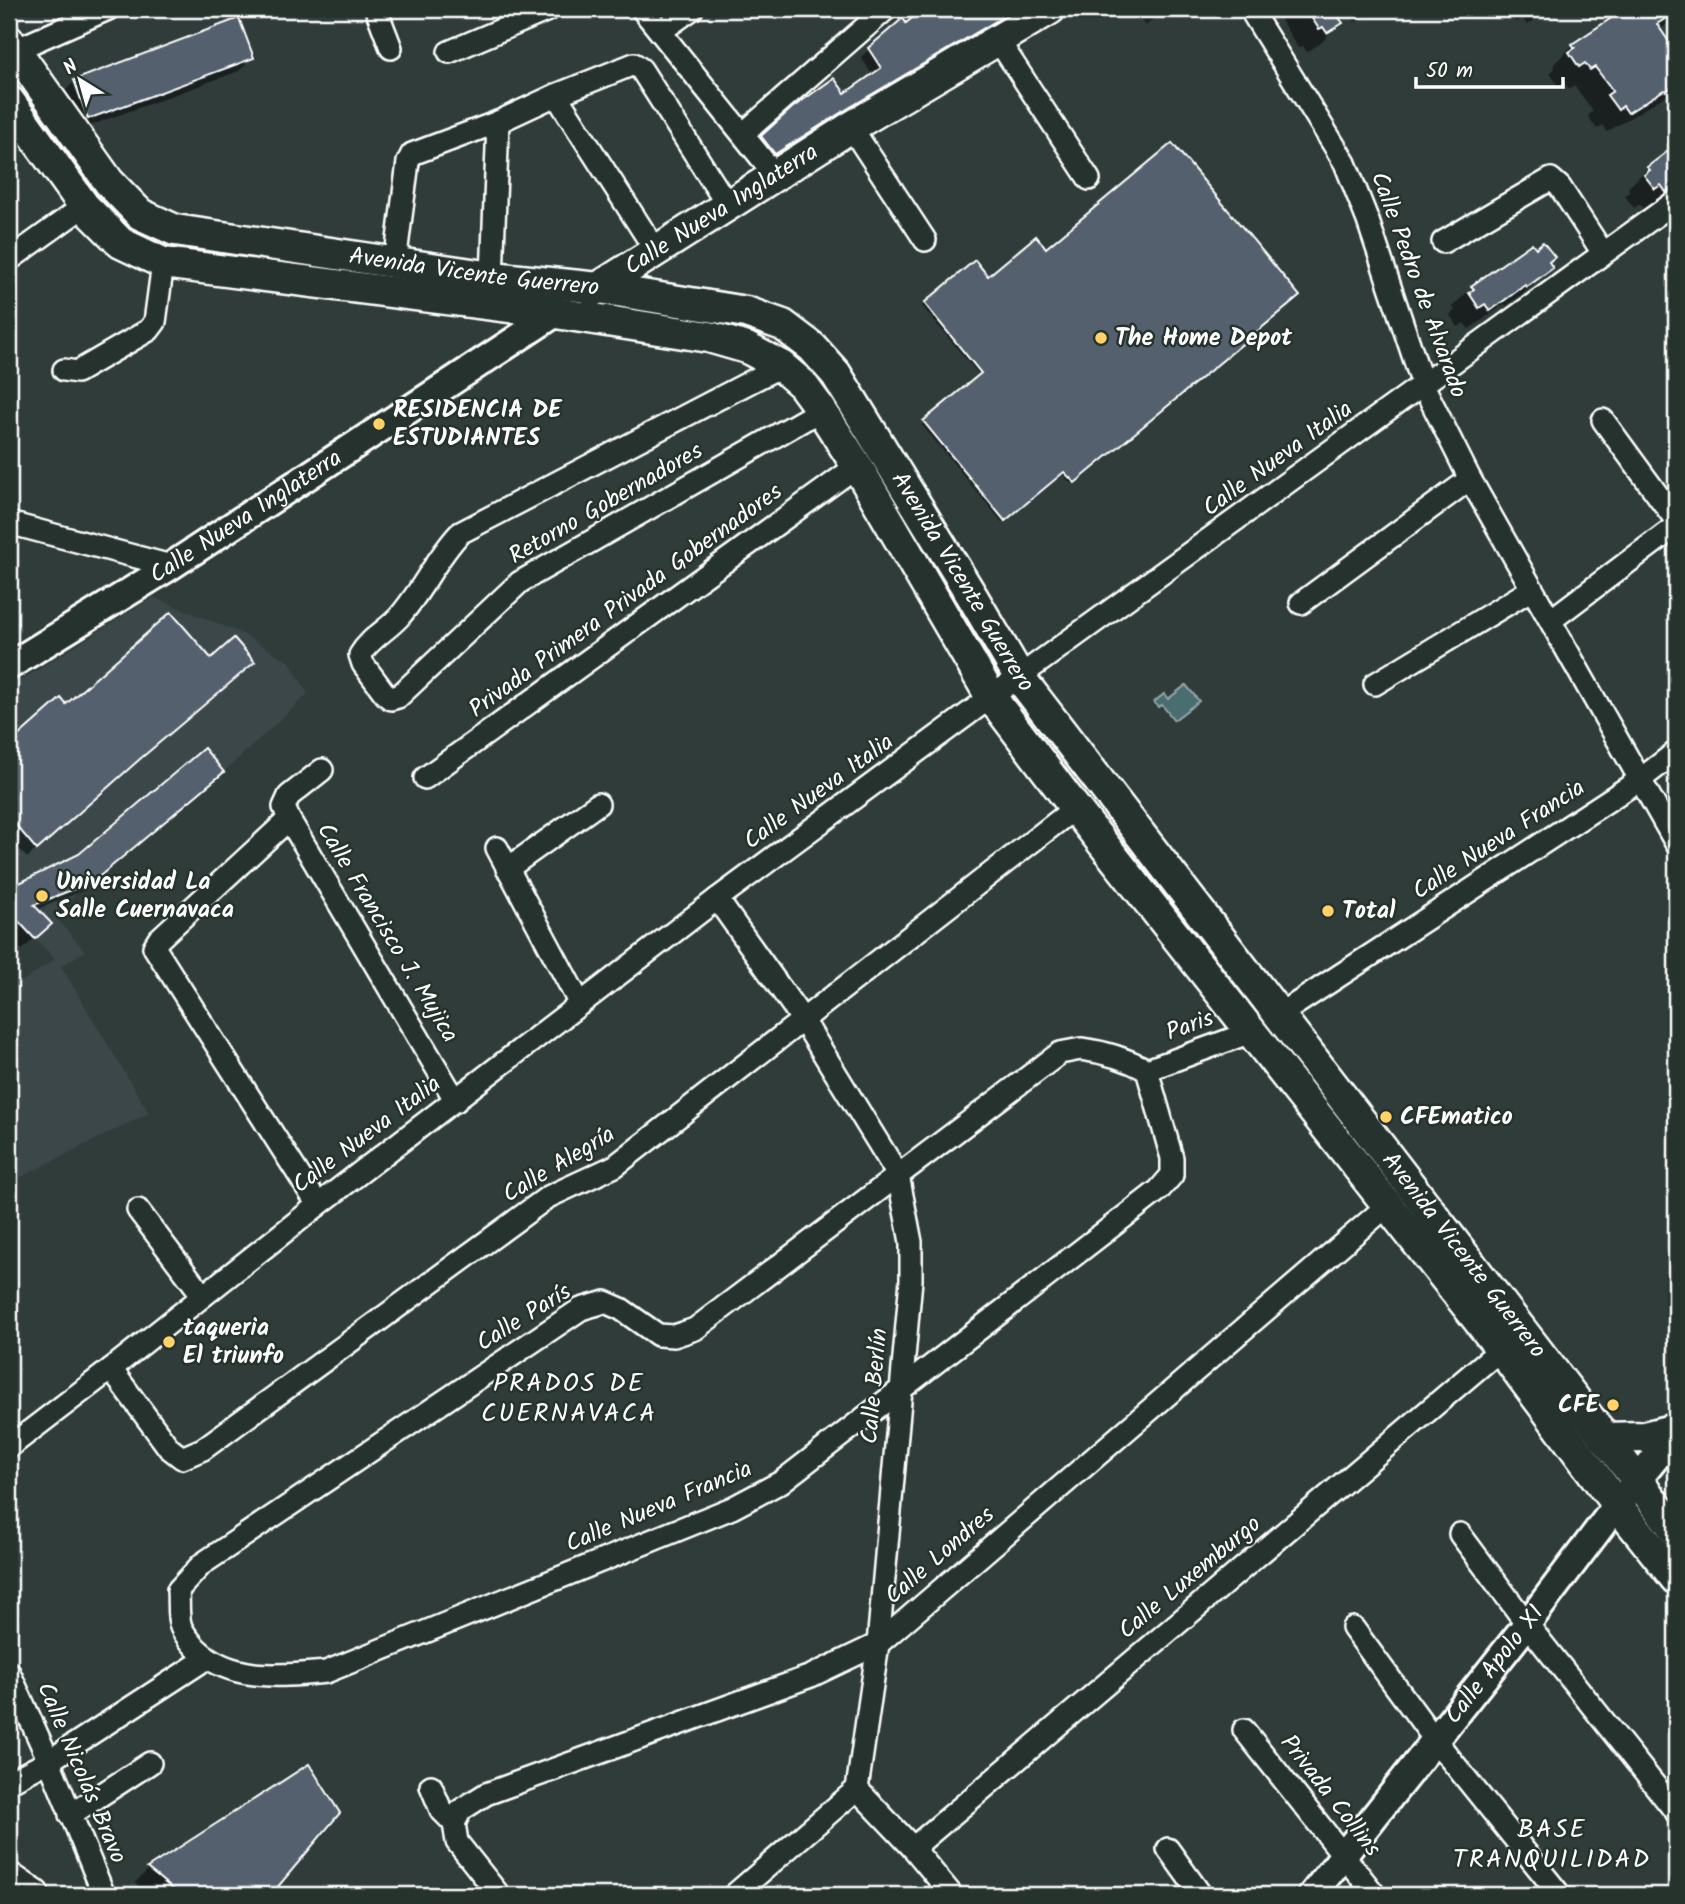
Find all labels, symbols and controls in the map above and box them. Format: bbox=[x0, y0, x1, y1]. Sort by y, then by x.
north arrow bbox=[46, 46, 116, 116]
scale bar bbox=[1416, 46, 1562, 90]
text: N bbox=[57, 52, 85, 84]
text: 50 m bbox=[1426, 55, 1473, 88]
street label: Calle Nueva Inglaterra bbox=[616, 133, 826, 286]
street label: Calle Pedro de Alvarado bbox=[1359, 166, 1477, 404]
street label: Avenida Vicente Guerrero bbox=[346, 237, 601, 307]
place label: The Home Depot bbox=[1115, 319, 1293, 358]
marker: The Home Depot bbox=[1093, 330, 1109, 346]
place label: RESIDENCIA DE ESTUDIANTES bbox=[393, 391, 563, 458]
street label: Calle Nueva Italia bbox=[1194, 391, 1362, 527]
marker: RESIDENCIA DE ESTUDIANTES bbox=[371, 416, 387, 432]
street label: Retorno Gobernadores bbox=[501, 432, 711, 576]
street label: Calle Nueva Inglaterra bbox=[142, 439, 350, 594]
street label: Avenida Vicente Guerrero bbox=[881, 464, 1044, 701]
street label: Privada Primera Privada Gobernadores bbox=[461, 474, 791, 728]
street label: Calle Nueva Italia bbox=[735, 724, 903, 860]
street label: Calle Nueva Francia bbox=[1405, 769, 1593, 911]
street label: Calle Francisco J. Mujica bbox=[306, 815, 468, 1051]
place label: Universidad La Salle Cuernavaca bbox=[56, 863, 234, 930]
marker: Universidad La Salle Cuernavaca bbox=[34, 888, 50, 904]
place label: Total bbox=[1342, 892, 1396, 931]
marker: Total bbox=[1320, 903, 1336, 919]
street label: Paris bbox=[1161, 999, 1219, 1053]
street label: Calle Nueva Italia bbox=[284, 1066, 450, 1204]
place label: CFEmatico bbox=[1400, 1098, 1513, 1137]
marker: CFEmatico bbox=[1378, 1109, 1394, 1125]
street label: Calle Alegría bbox=[495, 1116, 623, 1214]
street label: Avenida Vicente Guerrero bbox=[1372, 1143, 1556, 1367]
street label: Calle París bbox=[469, 1273, 579, 1363]
place label: taqueria El triunfo bbox=[183, 1309, 284, 1376]
street label: Calle Berlín bbox=[851, 1326, 899, 1446]
marker: taqueria El triunfo bbox=[161, 1334, 177, 1350]
district label: PRADOS DE CUERNAVACA bbox=[481, 1363, 657, 1435]
place label: CFE bbox=[1558, 1386, 1601, 1425]
marker: CFE bbox=[1605, 1397, 1621, 1413]
street label: Calle Nueva Francia bbox=[560, 1450, 758, 1564]
street label: Calle Londres bbox=[876, 1497, 1004, 1615]
street label: Calle Luxemburgo bbox=[1110, 1506, 1270, 1650]
street label: Calle Apolo XI bbox=[1435, 1596, 1555, 1733]
street label: Calle Nicolás Bravo bbox=[25, 1676, 137, 1870]
street label: Privada Collins bbox=[1269, 1726, 1391, 1866]
district label: BASE TRANQUILIDAD bbox=[1453, 1809, 1651, 1881]

